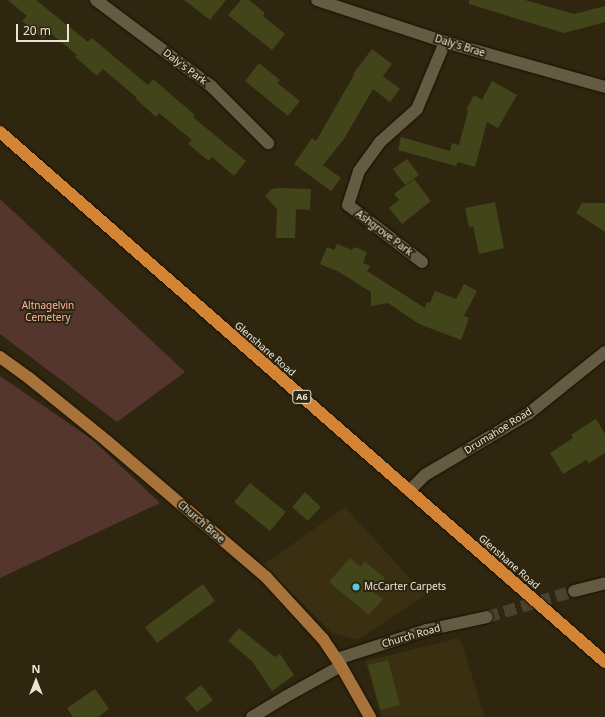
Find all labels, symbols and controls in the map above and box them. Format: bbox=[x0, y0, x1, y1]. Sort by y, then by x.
scale bar bbox=[18, 16, 71, 42]
text: 20 m bbox=[23, 22, 51, 39]
street label: Daly's Brae bbox=[433, 33, 487, 59]
street label: Daly's Park bbox=[161, 47, 209, 87]
street label: Ashgrove Park bbox=[353, 208, 415, 258]
park label: Altnagelvin Cemetery bbox=[22, 299, 74, 322]
street label: Glenshane Road bbox=[232, 319, 298, 379]
road number: A6 bbox=[292, 390, 312, 404]
street label: Drumahoe Road bbox=[462, 405, 534, 457]
street label: Church Brae bbox=[175, 498, 227, 546]
street label: Glenshane Road bbox=[476, 532, 542, 592]
place label: McCarter Carpets bbox=[364, 581, 446, 593]
marker: McCarter Carpets bbox=[351, 582, 361, 592]
street label: Church Road bbox=[380, 622, 442, 650]
north arrow bbox=[16, 661, 56, 701]
text: N bbox=[32, 661, 40, 676]

